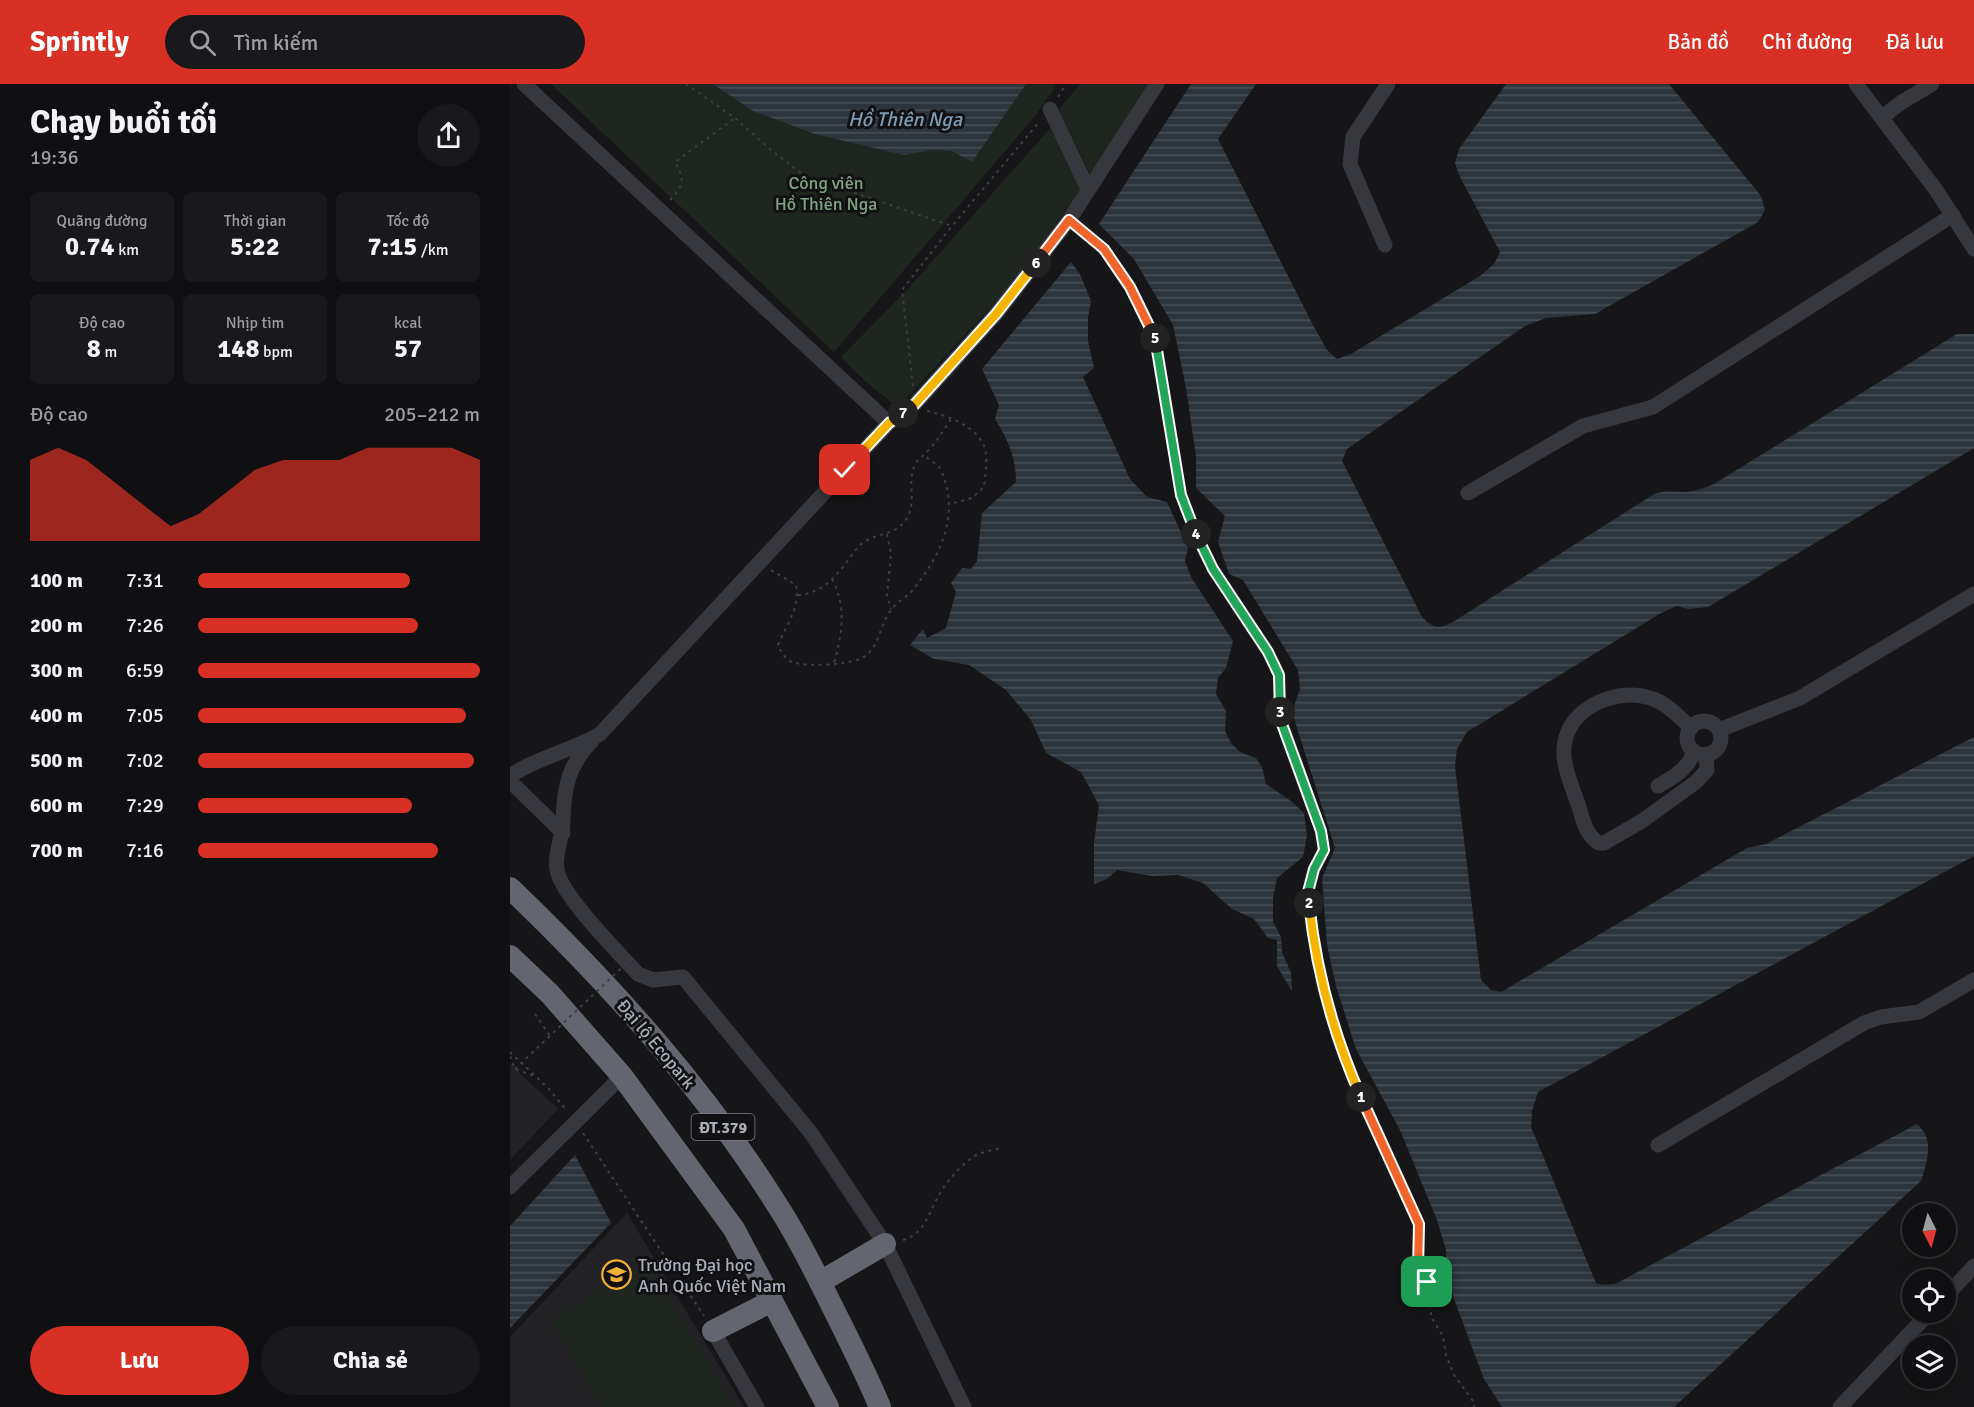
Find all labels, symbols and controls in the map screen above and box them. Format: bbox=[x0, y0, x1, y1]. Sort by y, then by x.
search box bbox=[165, 15, 585, 69]
text: Sprintly bbox=[30, 25, 129, 59]
icon: search bbox=[186, 26, 219, 59]
text: Tìm kiếm bbox=[234, 29, 318, 56]
text: Bản đồ bbox=[1668, 29, 1729, 55]
text: Chỉ đường bbox=[1762, 29, 1853, 55]
text: Đã lưu bbox=[1886, 29, 1944, 55]
text: Chạy buổi tối bbox=[30, 102, 217, 143]
button: share bbox=[417, 104, 480, 167]
water label: Hồ Thiên Nga bbox=[848, 107, 963, 132]
text: 19:36 bbox=[30, 145, 79, 170]
park label: Công viên Hồ Thiên Nga bbox=[775, 172, 877, 215]
text: Quãng đường bbox=[57, 211, 147, 231]
text: Thời gian bbox=[224, 211, 286, 231]
text: Tốc độ bbox=[387, 211, 429, 231]
text: 0.74 bbox=[65, 231, 115, 263]
text: 5:22 bbox=[230, 231, 280, 263]
text: 7:15 bbox=[368, 231, 417, 263]
text: km bbox=[115, 240, 139, 260]
text: /km bbox=[417, 240, 448, 260]
pin: 6 bbox=[1021, 248, 1051, 278]
text: 6 bbox=[1032, 253, 1040, 273]
text: Độ cao bbox=[79, 313, 125, 333]
text: Nhịp tim bbox=[226, 313, 284, 333]
text: kcal bbox=[394, 313, 422, 333]
pin: 5 bbox=[1140, 323, 1170, 353]
text: 5 bbox=[1151, 328, 1159, 348]
text: 8 bbox=[87, 333, 101, 365]
text: 148 bbox=[217, 333, 259, 365]
text: 57 bbox=[394, 333, 422, 365]
text: m bbox=[101, 342, 117, 362]
text: bpm bbox=[259, 342, 293, 362]
pin: 7 bbox=[888, 398, 918, 428]
text: Độ cao bbox=[30, 402, 88, 427]
text: 205–212 m bbox=[384, 402, 480, 427]
text: 7 bbox=[899, 403, 907, 423]
pin bbox=[819, 444, 870, 495]
icon: check bbox=[828, 453, 861, 486]
pin: 4 bbox=[1181, 519, 1211, 549]
text: 4 bbox=[1192, 524, 1200, 544]
text: 100 m bbox=[30, 568, 83, 593]
text: 7:31 bbox=[126, 568, 164, 593]
text: 200 m bbox=[30, 613, 83, 638]
text: 7:26 bbox=[126, 613, 164, 638]
text: 300 m bbox=[30, 658, 83, 683]
text: 6:59 bbox=[126, 658, 164, 683]
pin: 3 bbox=[1265, 697, 1295, 727]
text: 3 bbox=[1276, 702, 1284, 722]
text: 400 m bbox=[30, 703, 83, 728]
text: 7:05 bbox=[126, 703, 164, 728]
text: 500 m bbox=[30, 748, 83, 773]
text: 7:02 bbox=[126, 748, 164, 773]
text: 600 m bbox=[30, 793, 83, 818]
text: 7:29 bbox=[126, 793, 164, 818]
text: 700 m bbox=[30, 838, 83, 863]
text: 7:16 bbox=[126, 838, 164, 863]
pin: 2 bbox=[1294, 888, 1324, 918]
text: 2 bbox=[1305, 893, 1313, 913]
street label: Đại lộ Ecopark bbox=[612, 995, 700, 1093]
pin: 1 bbox=[1346, 1082, 1376, 1112]
text: 1 bbox=[1357, 1087, 1365, 1107]
road number: ĐT.379 bbox=[692, 1114, 754, 1140]
north arrow bbox=[1902, 1203, 1956, 1257]
map controls bbox=[1902, 1203, 1956, 1389]
place label: Trường Đại học Anh Quốc Việt Nam bbox=[638, 1254, 786, 1297]
pin bbox=[1401, 1256, 1452, 1307]
school or university icon: Trường Đại học Anh Quốc Việt Nam bbox=[601, 1259, 633, 1291]
icon: arrive bbox=[1410, 1265, 1443, 1298]
button: locate bbox=[1902, 1269, 1956, 1323]
button: Lưu bbox=[30, 1326, 249, 1395]
button: Chia sẻ bbox=[261, 1326, 480, 1395]
button: layers bbox=[1902, 1335, 1956, 1389]

